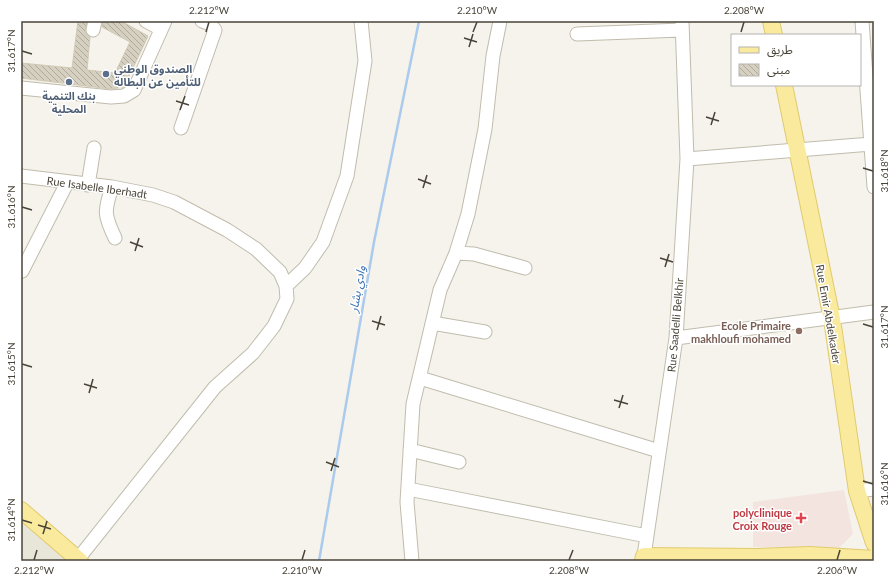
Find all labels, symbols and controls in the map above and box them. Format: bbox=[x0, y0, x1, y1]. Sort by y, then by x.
text: 2.212°W bbox=[189, 4, 230, 16]
text: 2.210°W bbox=[457, 4, 498, 16]
text: 2.208°W bbox=[724, 4, 765, 16]
text: 31.617°N bbox=[5, 29, 17, 73]
legend bbox=[731, 34, 861, 86]
text: طريق bbox=[767, 42, 793, 58]
place label: الصندوق الوطني للتأمين عن البطالة bbox=[114, 62, 201, 89]
text: مبنى bbox=[767, 62, 790, 77]
marker: الصندوق الوطني للتأمين عن البطالة bbox=[101, 69, 111, 79]
marker: بنك التنمية المحلية bbox=[64, 77, 74, 87]
place label: بنك التنمية المحلية bbox=[42, 89, 96, 116]
text: 31.618°N bbox=[878, 149, 890, 193]
street label: Rue Isabelle Iberhadt bbox=[46, 174, 148, 200]
text: 31.616°N bbox=[5, 185, 17, 229]
street label: Rue Emir Abdelkader bbox=[814, 263, 844, 365]
water label: وادي بشار bbox=[345, 264, 371, 315]
street label: Rue Saadelli Belkhir bbox=[664, 277, 686, 373]
text: 31.617°N bbox=[878, 305, 890, 349]
place label: Ecole Primaire makhloufi mohamed bbox=[691, 319, 791, 345]
marker: Ecole Primaire makhloufi mohamed bbox=[794, 326, 804, 336]
text: 31.615°N bbox=[5, 342, 17, 386]
text: 31.616°N bbox=[878, 462, 890, 506]
text: 31.614°N bbox=[5, 498, 17, 542]
place label: polyclinique Croix Rouge bbox=[732, 506, 792, 532]
marker: polyclinique Croix Rouge bbox=[795, 512, 807, 524]
text: 2.212°W bbox=[14, 564, 55, 576]
text: 2.210°W bbox=[282, 564, 323, 576]
text: 2.208°W bbox=[549, 564, 590, 576]
text: 2.206°W bbox=[817, 564, 858, 576]

